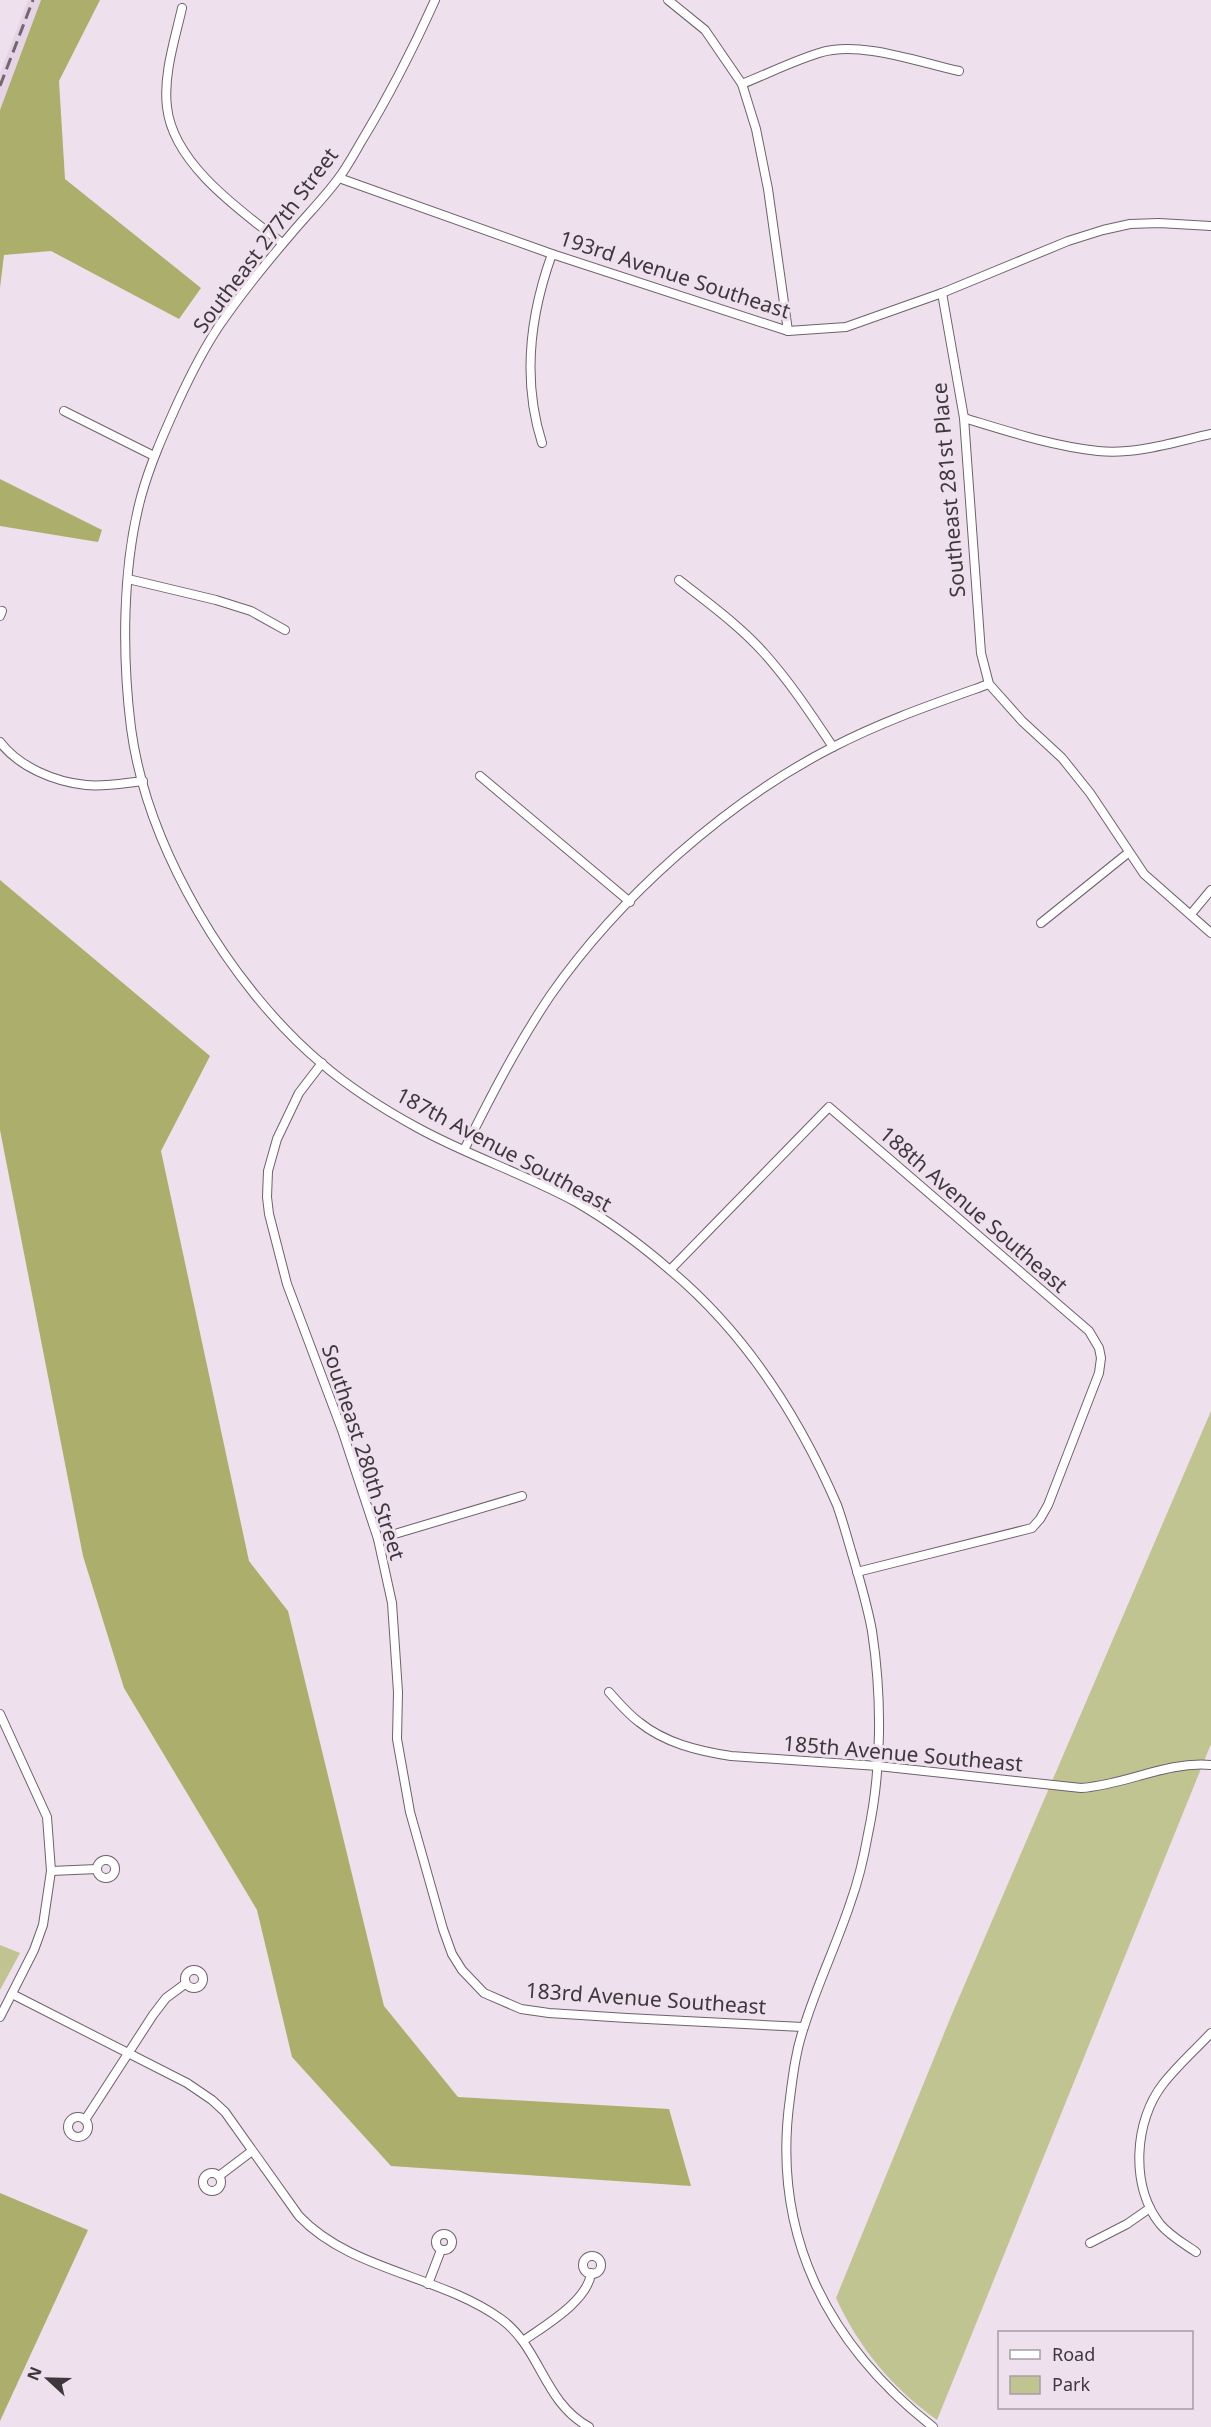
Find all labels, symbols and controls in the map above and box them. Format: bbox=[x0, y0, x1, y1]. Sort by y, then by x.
street label: Southeast 277th Street bbox=[186, 141, 344, 338]
street label: 193rd Avenue Southeast bbox=[556, 223, 794, 325]
street label: Southeast 281st Place bbox=[925, 381, 971, 599]
street label: 187th Avenue Southeast bbox=[391, 1080, 617, 1218]
street label: 188th Avenue Southeast bbox=[874, 1120, 1074, 1299]
street label: Southeast 280th Street bbox=[316, 1341, 412, 1564]
street label: 185th Avenue Southeast bbox=[782, 1729, 1024, 1777]
street label: 183rd Avenue Southeast bbox=[525, 1976, 768, 2020]
legend bbox=[998, 2331, 1193, 2409]
text: Road bbox=[1052, 2342, 1095, 2366]
north arrow bbox=[18, 2349, 78, 2409]
text: N bbox=[21, 2363, 47, 2384]
text: Park bbox=[1052, 2372, 1090, 2396]

